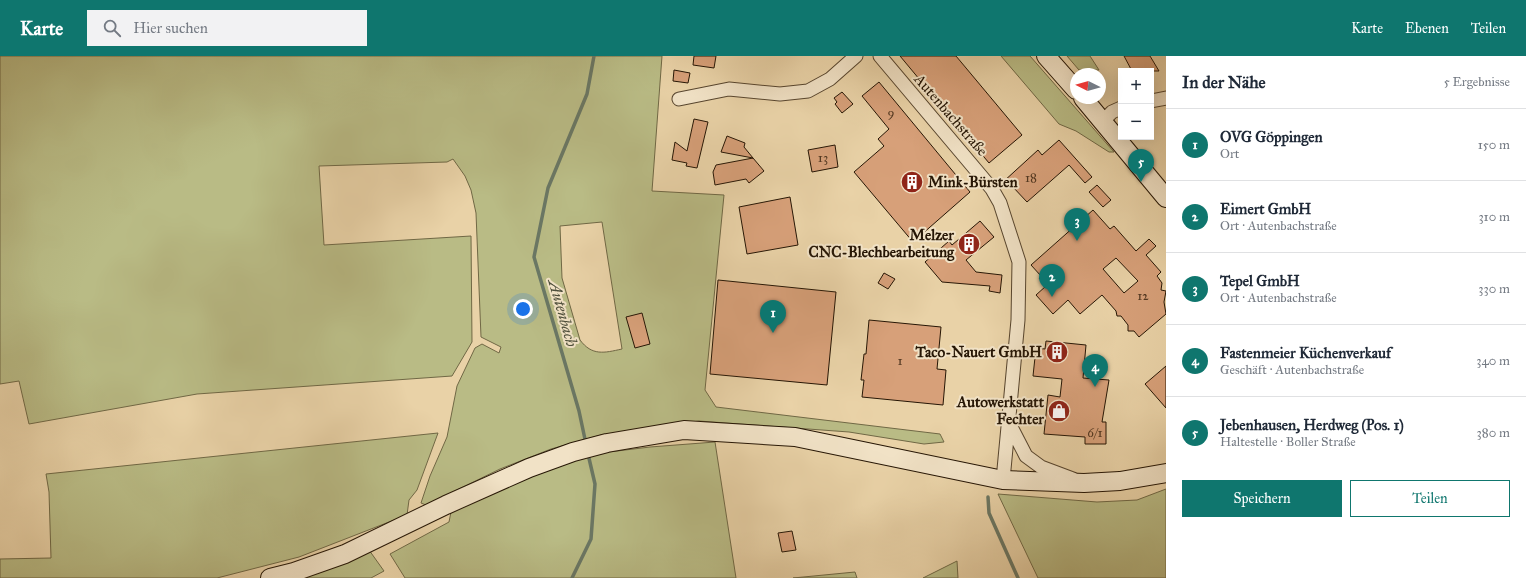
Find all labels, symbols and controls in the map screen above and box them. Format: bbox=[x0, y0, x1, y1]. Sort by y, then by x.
search box bbox=[87, 10, 367, 46]
text: Karte bbox=[20, 17, 63, 40]
icon: search bbox=[101, 17, 123, 39]
text: Hier suchen bbox=[133, 19, 208, 37]
text: Karte bbox=[1351, 20, 1383, 37]
text: Ebenen bbox=[1405, 20, 1449, 37]
text: Teilen bbox=[1471, 20, 1506, 37]
north arrow bbox=[1070, 68, 1106, 104]
map controls bbox=[1118, 68, 1154, 140]
button: + bbox=[1118, 68, 1154, 104]
street label: Autenbachstraße bbox=[910, 70, 991, 160]
text: In der Nähe bbox=[1182, 72, 1266, 93]
text: 5 Ergebnisse bbox=[1444, 74, 1510, 90]
button: − bbox=[1118, 104, 1154, 140]
house number: 9 bbox=[888, 105, 895, 121]
text: OVG Göppingen bbox=[1220, 128, 1323, 146]
text: 1 bbox=[1192, 137, 1198, 153]
text: 150 m bbox=[1478, 137, 1510, 153]
text: Ort bbox=[1220, 146, 1239, 162]
pin: 5 bbox=[1128, 149, 1154, 182]
house number: 13 bbox=[818, 150, 828, 166]
building icon: Mink-Bürsten bbox=[899, 169, 925, 195]
house number: 18 bbox=[1025, 170, 1037, 186]
place label: Mink-Bürsten bbox=[928, 173, 1018, 191]
text: Eimert GmbH bbox=[1220, 200, 1311, 218]
pin: 3 bbox=[1064, 208, 1090, 241]
text: 2 bbox=[1192, 209, 1198, 225]
text: 310 m bbox=[1478, 209, 1510, 225]
text: Ort · Autenbachstraße bbox=[1220, 218, 1337, 234]
place label: Melzer CNC-Blechbearbeitung bbox=[809, 226, 955, 262]
building icon: Melzer CNC-Blechbearbeitung bbox=[956, 231, 982, 257]
pin: 2 bbox=[1039, 264, 1065, 297]
text: Tepel GmbH bbox=[1220, 272, 1300, 290]
water label: Autenbach bbox=[544, 275, 582, 349]
text: 3 bbox=[1192, 281, 1198, 297]
text: 330 m bbox=[1478, 281, 1510, 297]
house number: 12 bbox=[1137, 288, 1149, 304]
text: Ort · Autenbachstraße bbox=[1220, 290, 1337, 306]
your location bbox=[513, 299, 533, 319]
pin: 1 bbox=[760, 300, 786, 333]
building icon: Taco-Nauert GmbH bbox=[1044, 339, 1070, 365]
place label: Taco-Nauert GmbH bbox=[915, 343, 1042, 361]
text: Fastenmeier Küchenverkauf bbox=[1220, 344, 1391, 362]
house number: 1 bbox=[897, 353, 903, 369]
text: 4 bbox=[1191, 353, 1199, 369]
text: 340 m bbox=[1476, 353, 1510, 369]
pin: 4 bbox=[1082, 354, 1108, 387]
text: Geschäft · Autenbachstraße bbox=[1220, 362, 1364, 378]
place label: Autowerkstatt Fechter bbox=[956, 393, 1045, 428]
shop icon: Autowerkstatt Fechter bbox=[1046, 398, 1072, 424]
text: Jebenhausen, Herdweg (Pos. 1) bbox=[1220, 416, 1404, 434]
house number: 6/1 bbox=[1087, 425, 1103, 441]
text: 5 bbox=[1192, 425, 1198, 441]
text: 380 m bbox=[1477, 425, 1510, 441]
text: Haltestelle · Boller Straße bbox=[1220, 434, 1356, 450]
button: Speichern bbox=[1182, 480, 1342, 517]
button: Teilen bbox=[1350, 480, 1510, 517]

